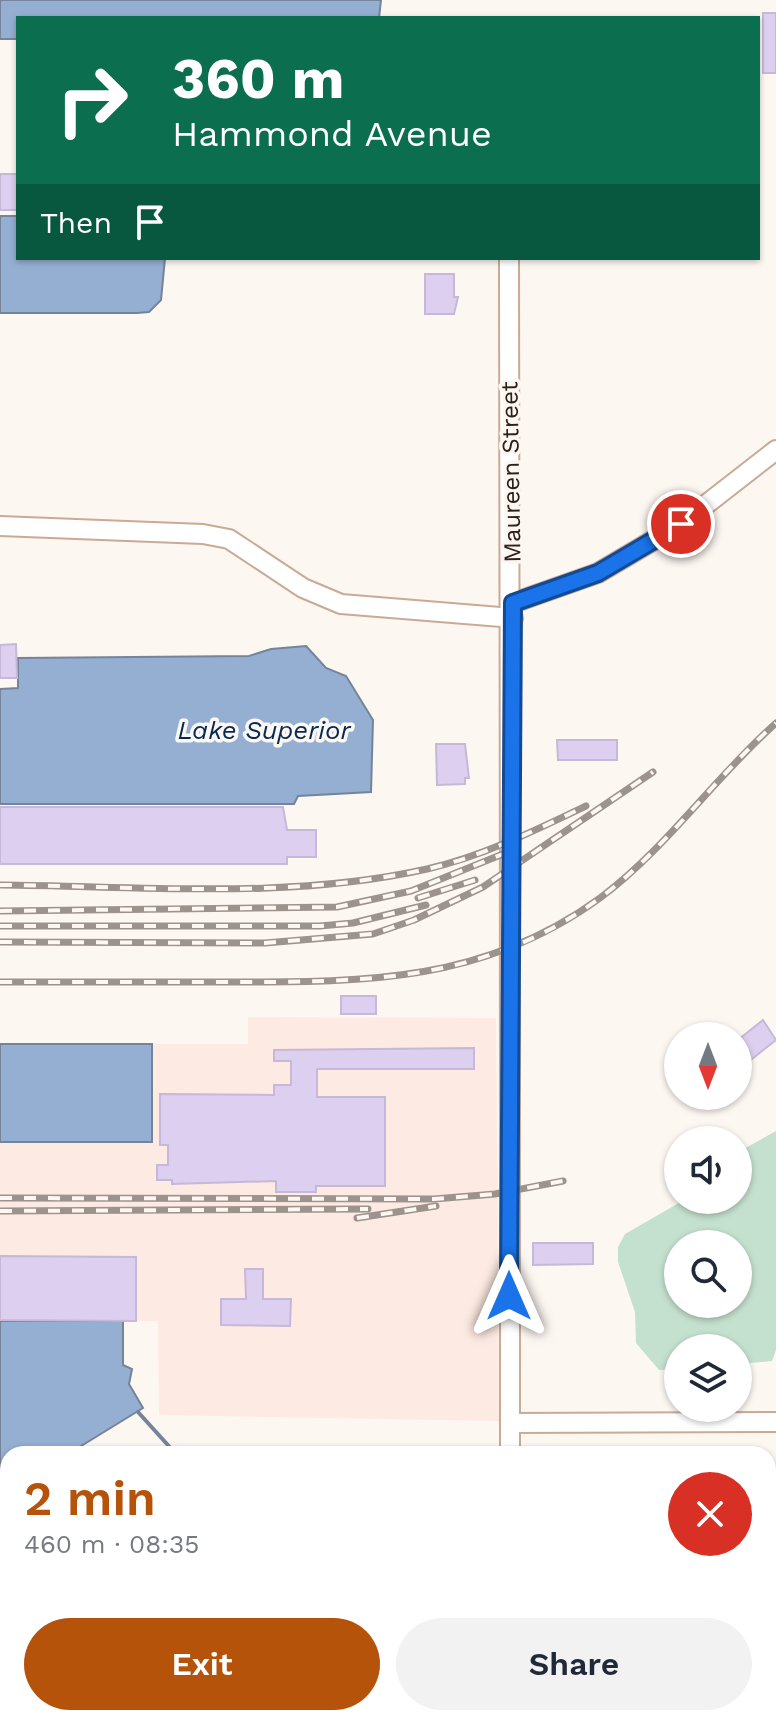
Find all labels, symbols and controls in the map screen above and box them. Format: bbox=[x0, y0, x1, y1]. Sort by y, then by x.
text: 360 m bbox=[172, 46, 344, 112]
icon: right bbox=[40, 48, 144, 152]
text: Hammond Avenue bbox=[172, 113, 492, 155]
icon: arrive bbox=[128, 200, 172, 244]
text: Then bbox=[40, 205, 112, 240]
street label: Maureen Street bbox=[495, 381, 527, 563]
pin bbox=[647, 490, 715, 558]
icon: arrive bbox=[659, 502, 703, 546]
water label: Lake Superior bbox=[177, 715, 352, 745]
north arrow bbox=[664, 1022, 752, 1110]
map controls bbox=[664, 1022, 752, 1422]
button: sound bbox=[664, 1126, 752, 1214]
button: search bbox=[664, 1230, 752, 1318]
position arrow bbox=[467, 1254, 551, 1338]
button: layers bbox=[664, 1334, 752, 1422]
text: 2 min bbox=[24, 1470, 156, 1527]
button: close bbox=[668, 1472, 752, 1556]
text: 460 m · 08:35 bbox=[24, 1529, 199, 1559]
button: Exit bbox=[24, 1618, 380, 1710]
button: Share bbox=[396, 1618, 752, 1710]

